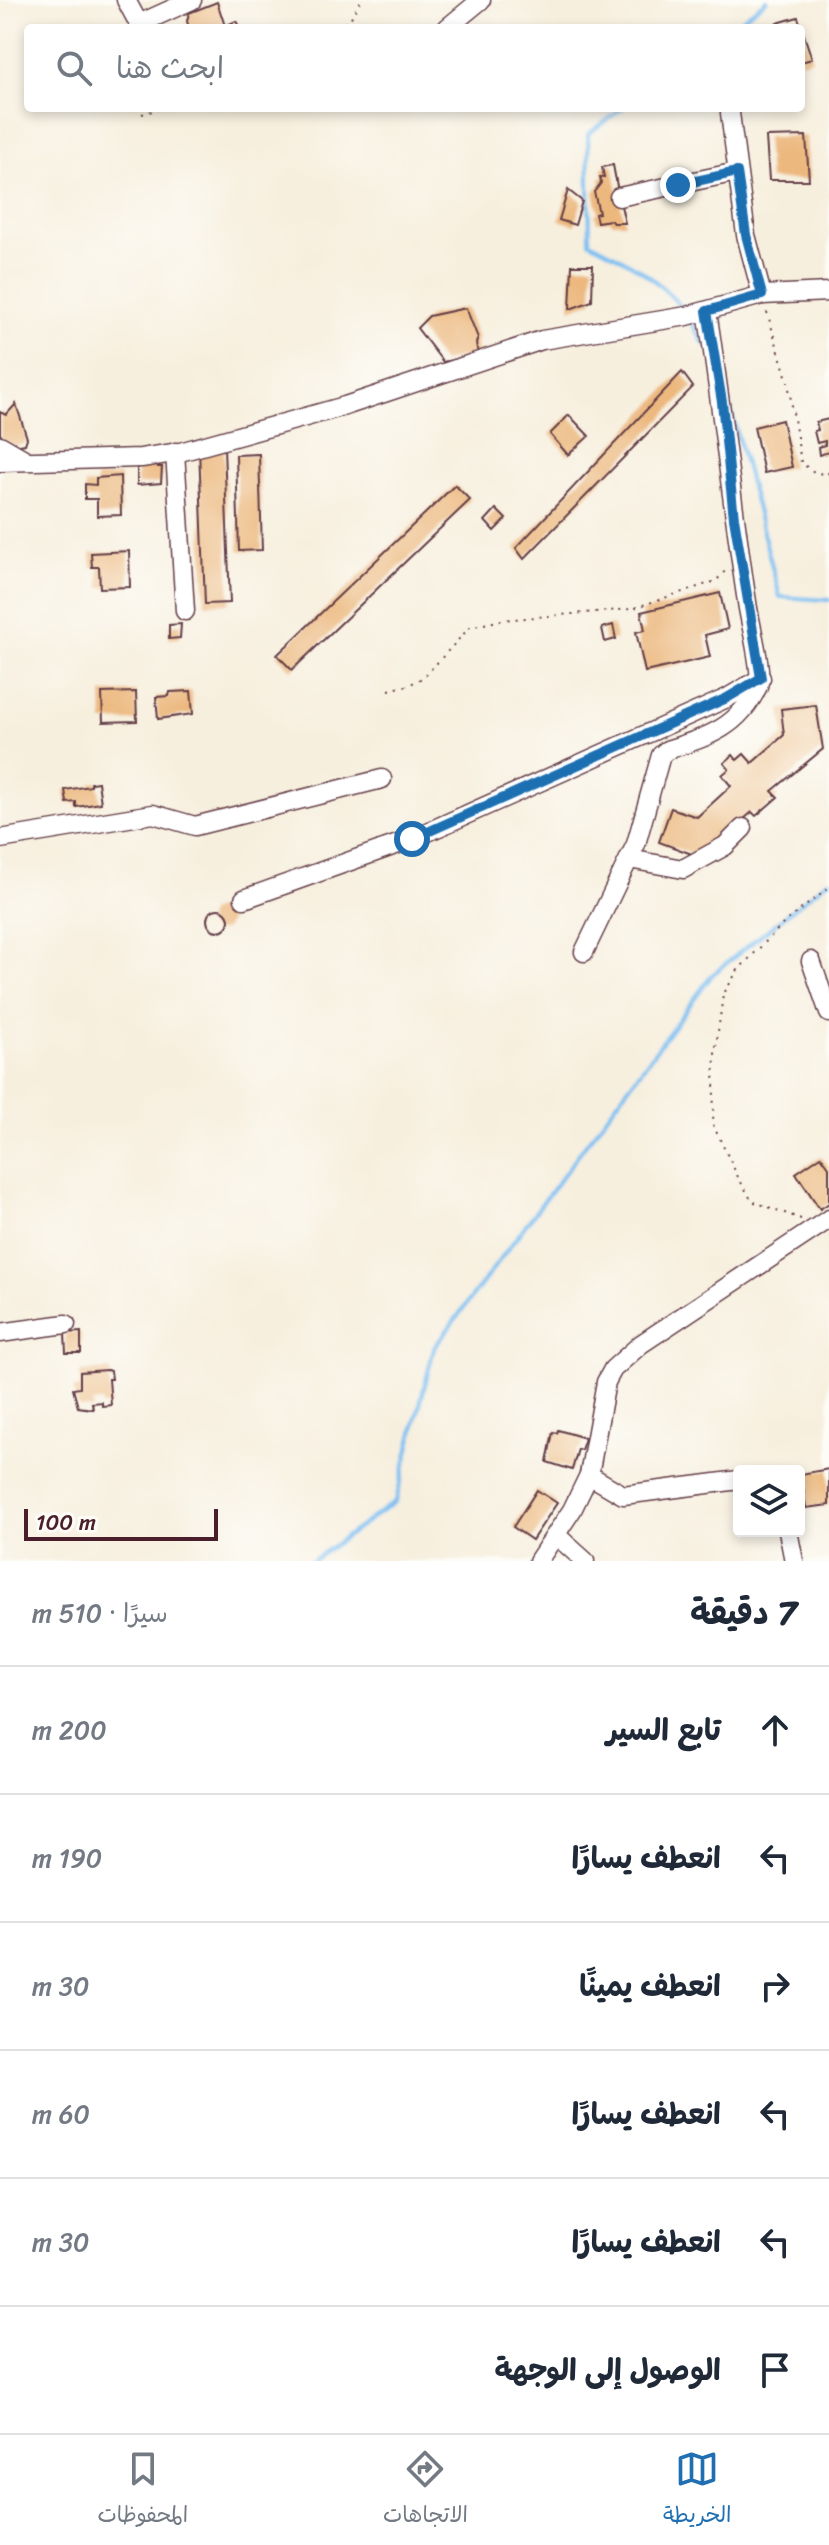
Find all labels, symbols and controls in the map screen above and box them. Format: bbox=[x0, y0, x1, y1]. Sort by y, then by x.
search box bbox=[24, 24, 805, 112]
text: ابحث هنا bbox=[116, 41, 224, 95]
icon: search bbox=[52, 46, 96, 90]
route end bbox=[660, 167, 696, 203]
route start bbox=[394, 821, 430, 857]
map controls bbox=[733, 1465, 805, 1537]
button: layers bbox=[733, 1465, 805, 1537]
text: 100 m bbox=[36, 1503, 96, 1542]
scale bar bbox=[24, 1505, 218, 1541]
text: 7 دقيقة bbox=[690, 1583, 797, 1643]
text: سيرًا · 510 m bbox=[32, 1590, 168, 1636]
text: تابع السير bbox=[606, 1703, 721, 1757]
text: 200 m bbox=[32, 1707, 107, 1753]
icon: ahead bbox=[753, 1708, 797, 1752]
text: انعطف يسارًا bbox=[571, 1831, 721, 1885]
text: 190 m bbox=[32, 1835, 102, 1881]
icon: left bbox=[753, 1836, 797, 1880]
text: انعطف يمينًا bbox=[579, 1959, 721, 2013]
text: 30 m bbox=[32, 1963, 89, 2009]
icon: right bbox=[753, 1964, 797, 2008]
text: انعطف يسارًا bbox=[571, 2087, 721, 2141]
text: 60 m bbox=[32, 2091, 90, 2137]
icon: left bbox=[753, 2092, 797, 2136]
text: انعطف يسارًا bbox=[571, 2215, 721, 2269]
text: 30 m bbox=[32, 2219, 89, 2265]
icon: left bbox=[753, 2220, 797, 2264]
text: الوصول إلى الوجهة bbox=[494, 2343, 721, 2397]
icon: arrive bbox=[753, 2348, 797, 2392]
tab: المحفوظات bbox=[97, 2447, 188, 2534]
tab: الاتجاهات bbox=[383, 2447, 468, 2534]
tab: الخريطة bbox=[663, 2447, 732, 2534]

